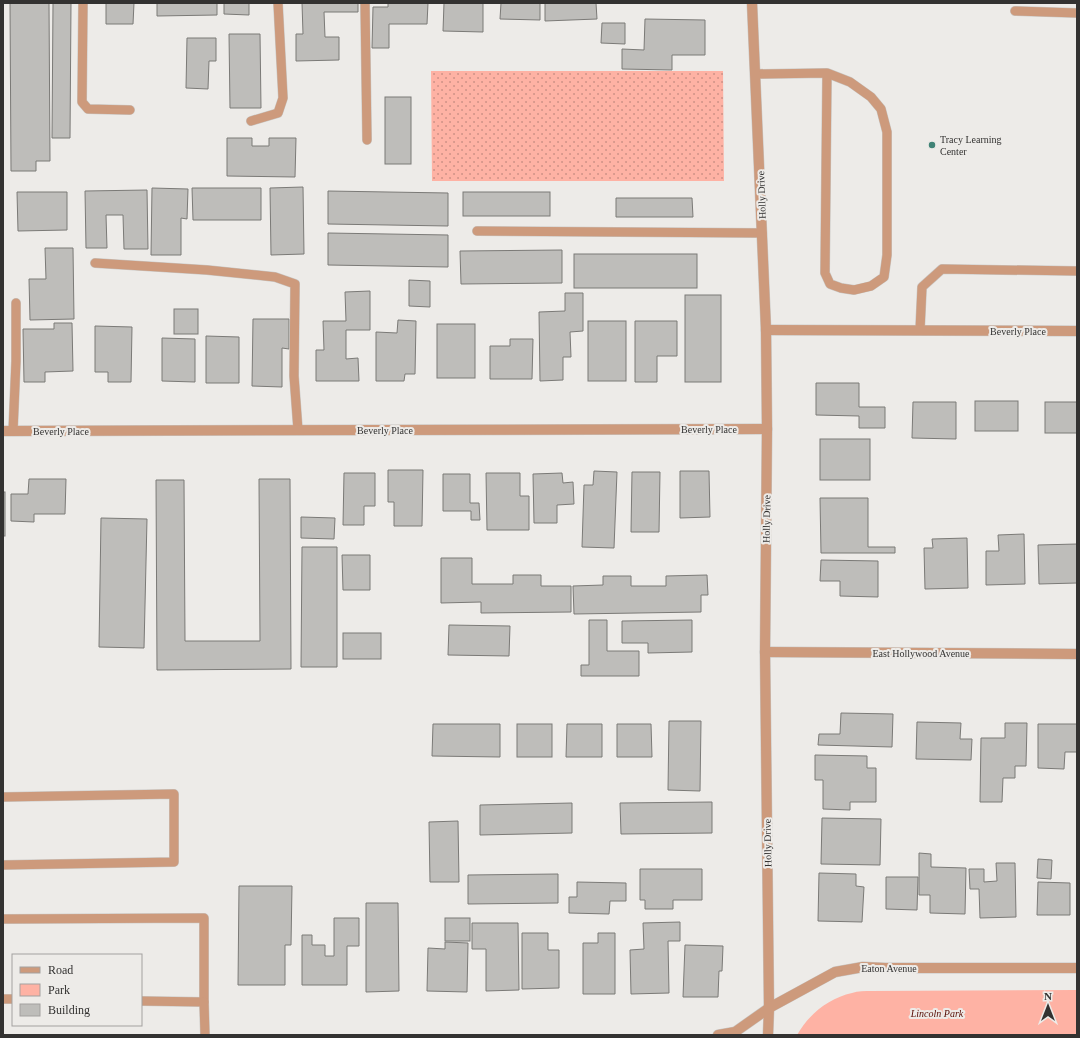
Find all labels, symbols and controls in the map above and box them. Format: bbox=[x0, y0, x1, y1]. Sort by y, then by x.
place label: Tracy Learning Center bbox=[940, 134, 1002, 157]
marker: Tracy Learning Center bbox=[927, 140, 937, 150]
street label: Holly Drive bbox=[755, 170, 768, 219]
street label: Beverly Place bbox=[990, 326, 1046, 337]
street label: Beverly Place bbox=[681, 424, 737, 435]
street label: Beverly Place bbox=[357, 425, 413, 436]
street label: Beverly Place bbox=[33, 426, 89, 437]
street label: Holly Drive bbox=[761, 494, 772, 543]
street label: East Hollywood Avenue bbox=[872, 648, 970, 659]
street label: Holly Drive bbox=[762, 818, 773, 867]
legend bbox=[12, 954, 142, 1026]
text: Road bbox=[48, 963, 73, 977]
street label: Eaton Avenue bbox=[861, 963, 917, 974]
text: Park bbox=[48, 983, 70, 997]
north arrow bbox=[1028, 986, 1068, 1026]
text: N bbox=[1044, 990, 1052, 1002]
text: Building bbox=[48, 1003, 90, 1017]
park label: Lincoln Park bbox=[910, 1008, 964, 1019]

